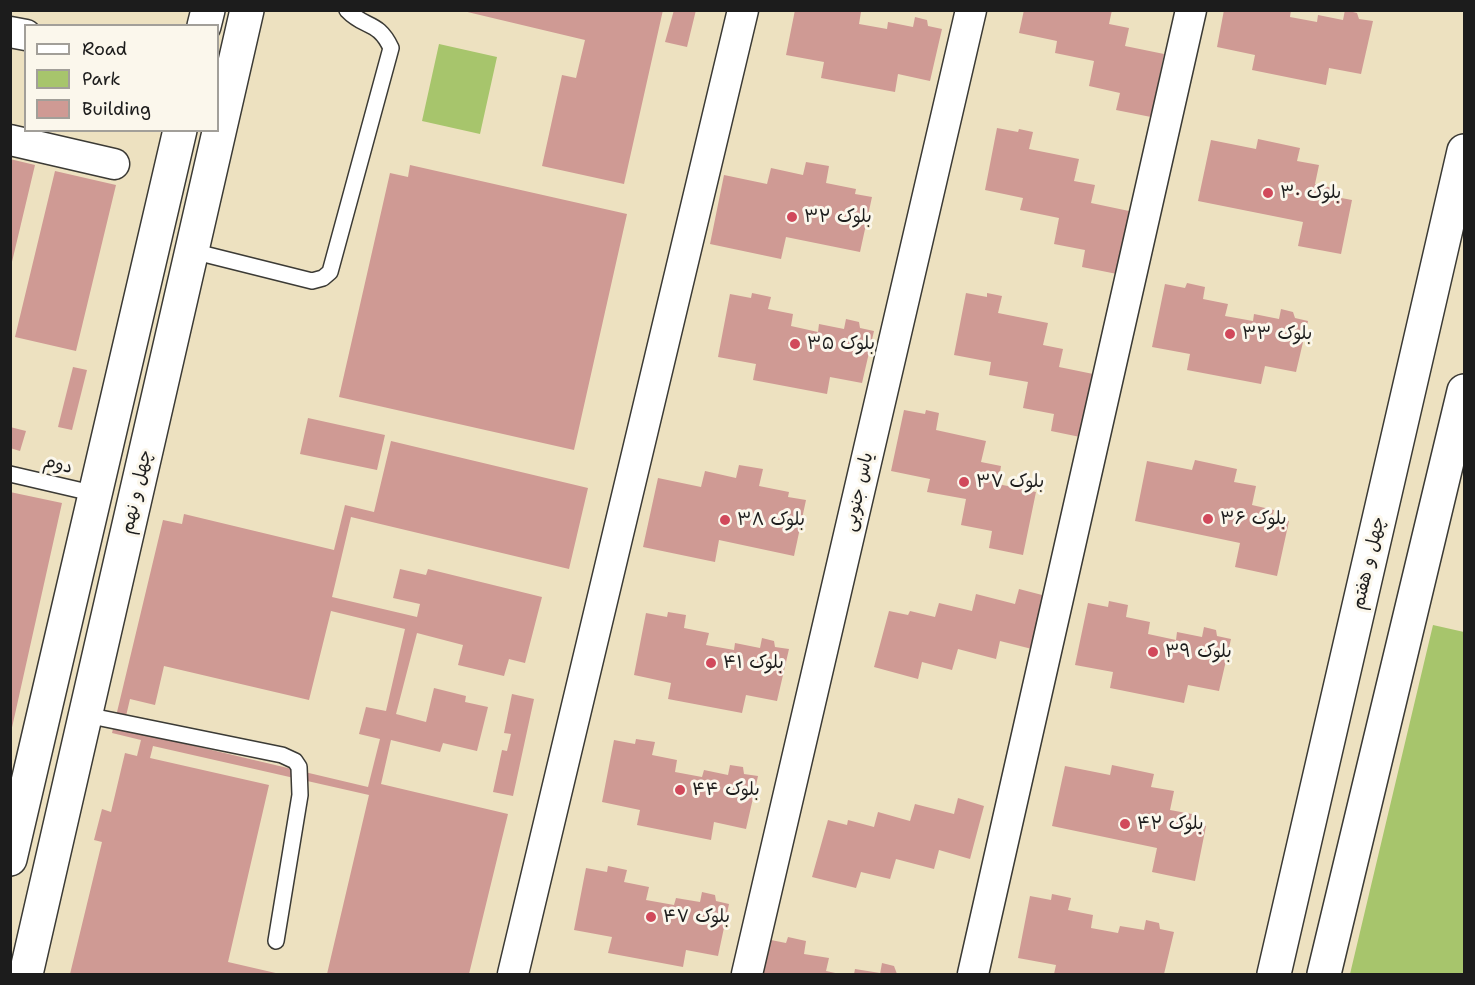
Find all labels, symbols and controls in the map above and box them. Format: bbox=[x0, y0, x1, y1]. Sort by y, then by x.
legend bbox=[24, 24, 219, 132]
text: Road bbox=[82, 37, 127, 61]
text: Park bbox=[82, 67, 121, 91]
text: Building bbox=[82, 97, 151, 121]
place label: بلوک ۳۰ bbox=[1280, 182, 1341, 204]
marker: بلوک ۳۰ bbox=[1261, 186, 1275, 200]
place label: بلوک ۳۲ bbox=[804, 206, 872, 228]
marker: بلوک ۳۲ bbox=[785, 210, 799, 224]
place label: بلوک ۳۳ bbox=[1242, 323, 1312, 345]
marker: بلوک ۳۳ bbox=[1223, 327, 1237, 341]
place label: بلوک ۳۵ bbox=[807, 333, 875, 355]
marker: بلوک ۳۵ bbox=[788, 337, 802, 351]
street label: چهل و نهم bbox=[117, 448, 157, 536]
street label: یاس جنوبی bbox=[839, 450, 879, 534]
street label: دوم bbox=[41, 451, 75, 479]
place label: بلوک ۳۷ bbox=[976, 471, 1044, 493]
marker: بلوک ۳۷ bbox=[957, 475, 971, 489]
place label: بلوک ۳۶ bbox=[1220, 508, 1286, 530]
place label: بلوک ۳۸ bbox=[737, 509, 805, 531]
marker: بلوک ۳۶ bbox=[1201, 512, 1215, 526]
marker: بلوک ۳۸ bbox=[718, 513, 732, 527]
street label: چهل و هفتم bbox=[1348, 514, 1390, 612]
place label: بلوک ۳۹ bbox=[1165, 641, 1232, 663]
marker: بلوک ۳۹ bbox=[1146, 645, 1160, 659]
place label: بلوک ۴۱ bbox=[723, 652, 784, 674]
marker: بلوک ۴۱ bbox=[704, 656, 718, 670]
place label: بلوک ۴۴ bbox=[692, 779, 760, 801]
marker: بلوک ۴۴ bbox=[673, 783, 687, 797]
place label: بلوک ۴۲ bbox=[1137, 813, 1203, 835]
marker: بلوک ۴۲ bbox=[1118, 817, 1132, 831]
place label: بلوک ۴۷ bbox=[663, 906, 730, 928]
marker: بلوک ۴۷ bbox=[644, 910, 658, 924]

